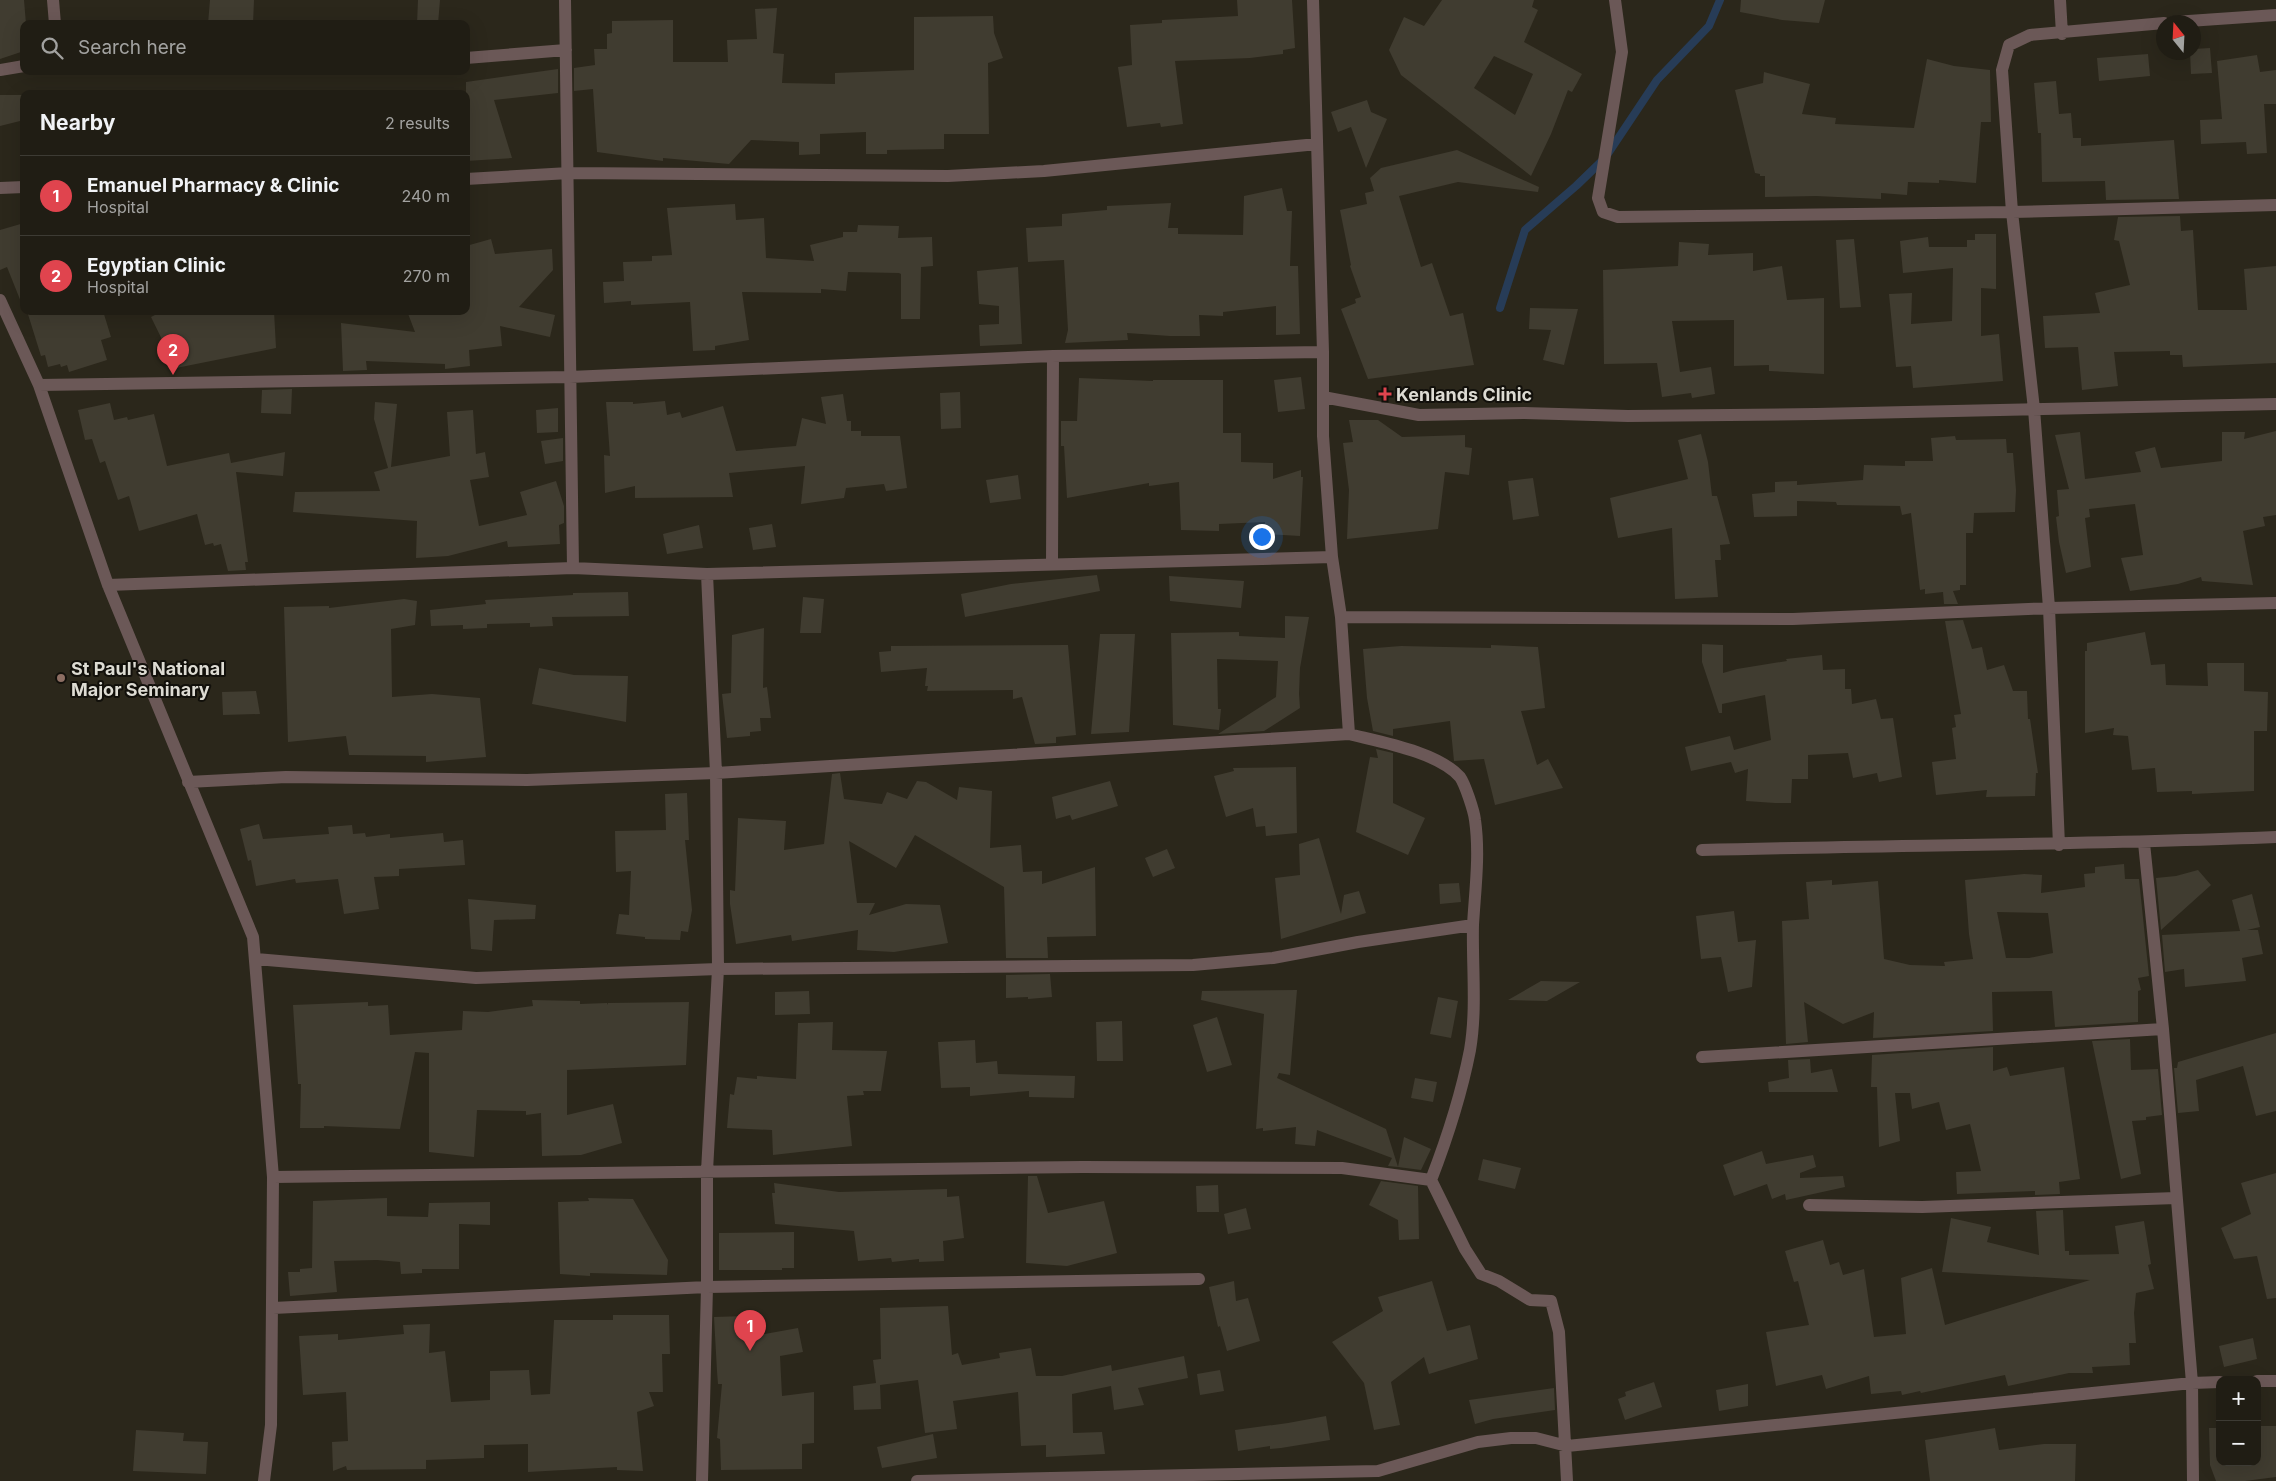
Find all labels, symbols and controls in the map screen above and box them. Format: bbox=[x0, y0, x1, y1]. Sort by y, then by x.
north arrow bbox=[2156, 15, 2201, 60]
search box bbox=[20, 20, 470, 75]
icon: search bbox=[38, 34, 66, 62]
text: Search here bbox=[78, 36, 187, 59]
text: Nearby bbox=[40, 110, 115, 135]
text: 2 results bbox=[385, 113, 450, 133]
text: Emanuel Pharmacy & Clinic bbox=[87, 174, 340, 197]
text: 1 bbox=[53, 186, 59, 206]
text: 240 m bbox=[402, 186, 450, 206]
text: Hospital bbox=[87, 197, 149, 217]
text: Egyptian Clinic bbox=[87, 254, 226, 277]
text: 2 bbox=[51, 266, 61, 286]
text: 270 m bbox=[403, 266, 450, 286]
text: Hospital bbox=[87, 277, 149, 297]
pin: 2 bbox=[157, 334, 189, 375]
place label: Kenlands Clinic bbox=[1396, 384, 1532, 405]
marker: Kenlands Clinic bbox=[1378, 387, 1392, 401]
your location bbox=[1249, 524, 1275, 550]
place label: St Paul's National Major Seminary bbox=[71, 658, 225, 700]
marker: St Paul's National Major Seminary bbox=[55, 672, 67, 684]
pin: 1 bbox=[734, 1310, 766, 1351]
map controls bbox=[2216, 1376, 2261, 1466]
button: + bbox=[2216, 1376, 2261, 1421]
button: − bbox=[2216, 1421, 2261, 1466]

